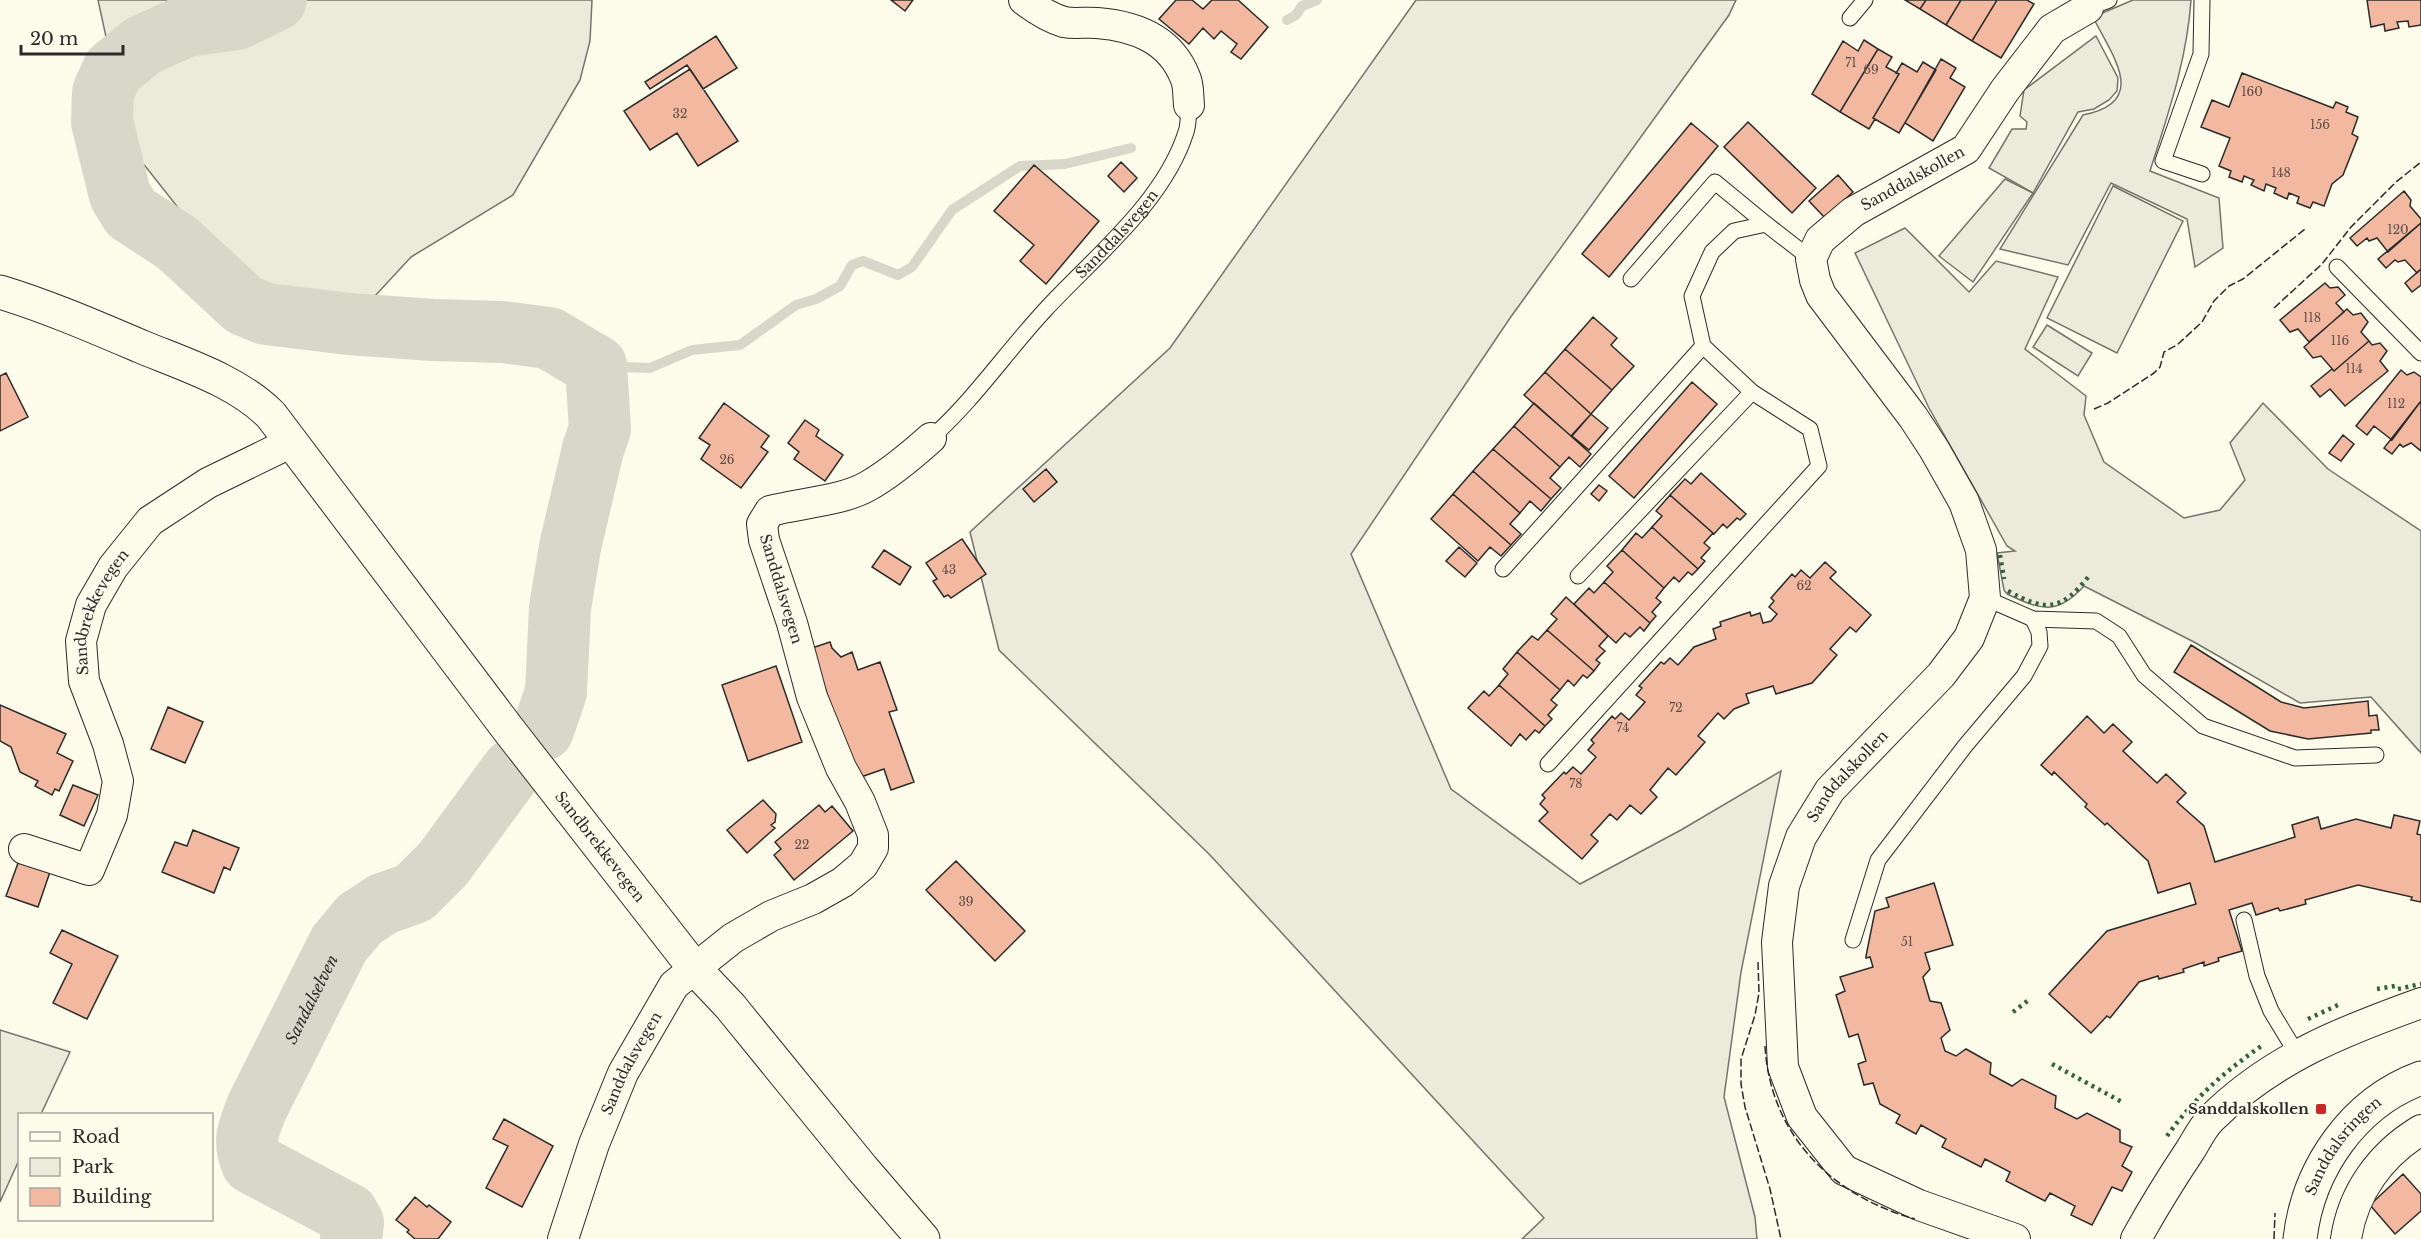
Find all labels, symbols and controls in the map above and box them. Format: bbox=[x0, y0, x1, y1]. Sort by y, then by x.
scale bar bbox=[21, 18, 123, 56]
text: 20 m bbox=[30, 28, 78, 50]
house number: 71 bbox=[1845, 55, 1857, 70]
house number: 69 bbox=[1863, 62, 1879, 77]
house number: 160 bbox=[2241, 84, 2263, 99]
house number: 32 bbox=[673, 106, 687, 121]
house number: 156 bbox=[2310, 117, 2330, 132]
street label: Sanddalskollen bbox=[1857, 142, 1968, 215]
house number: 148 bbox=[2271, 165, 2291, 180]
street label: Sanddalsvegen bbox=[1071, 186, 1162, 282]
house number: 120 bbox=[2387, 222, 2409, 237]
house number: 118 bbox=[2303, 310, 2321, 325]
house number: 116 bbox=[2331, 333, 2349, 348]
house number: 114 bbox=[2345, 361, 2363, 376]
house number: 112 bbox=[2387, 396, 2405, 411]
house number: 26 bbox=[719, 452, 735, 467]
street label: Sanddalsvegen bbox=[756, 532, 807, 646]
street label: Sandbrekkevegen bbox=[71, 545, 133, 676]
house number: 43 bbox=[942, 562, 956, 577]
house number: 62 bbox=[1796, 578, 1812, 593]
house number: 72 bbox=[1669, 700, 1683, 715]
house number: 74 bbox=[1617, 720, 1629, 735]
street label: Sanddalskollen bbox=[1802, 726, 1892, 826]
house number: 78 bbox=[1569, 776, 1583, 791]
street label: Sandbrekkevegen bbox=[551, 787, 649, 906]
house number: 22 bbox=[795, 837, 809, 852]
house number: 39 bbox=[958, 894, 974, 909]
house number: 51 bbox=[1901, 934, 1913, 949]
water label: Sandalselven bbox=[280, 951, 342, 1047]
street label: Sanddalsvegen bbox=[597, 1008, 666, 1118]
street label: Sanddalsringen bbox=[2301, 1092, 2385, 1198]
place label: Sanddalskollen bbox=[2188, 1099, 2309, 1118]
marker: Sanddalskollen bbox=[2314, 1102, 2328, 1116]
legend bbox=[18, 1113, 213, 1221]
text: Road bbox=[72, 1126, 120, 1148]
text: Park bbox=[72, 1156, 114, 1178]
text: Building bbox=[72, 1186, 151, 1208]

